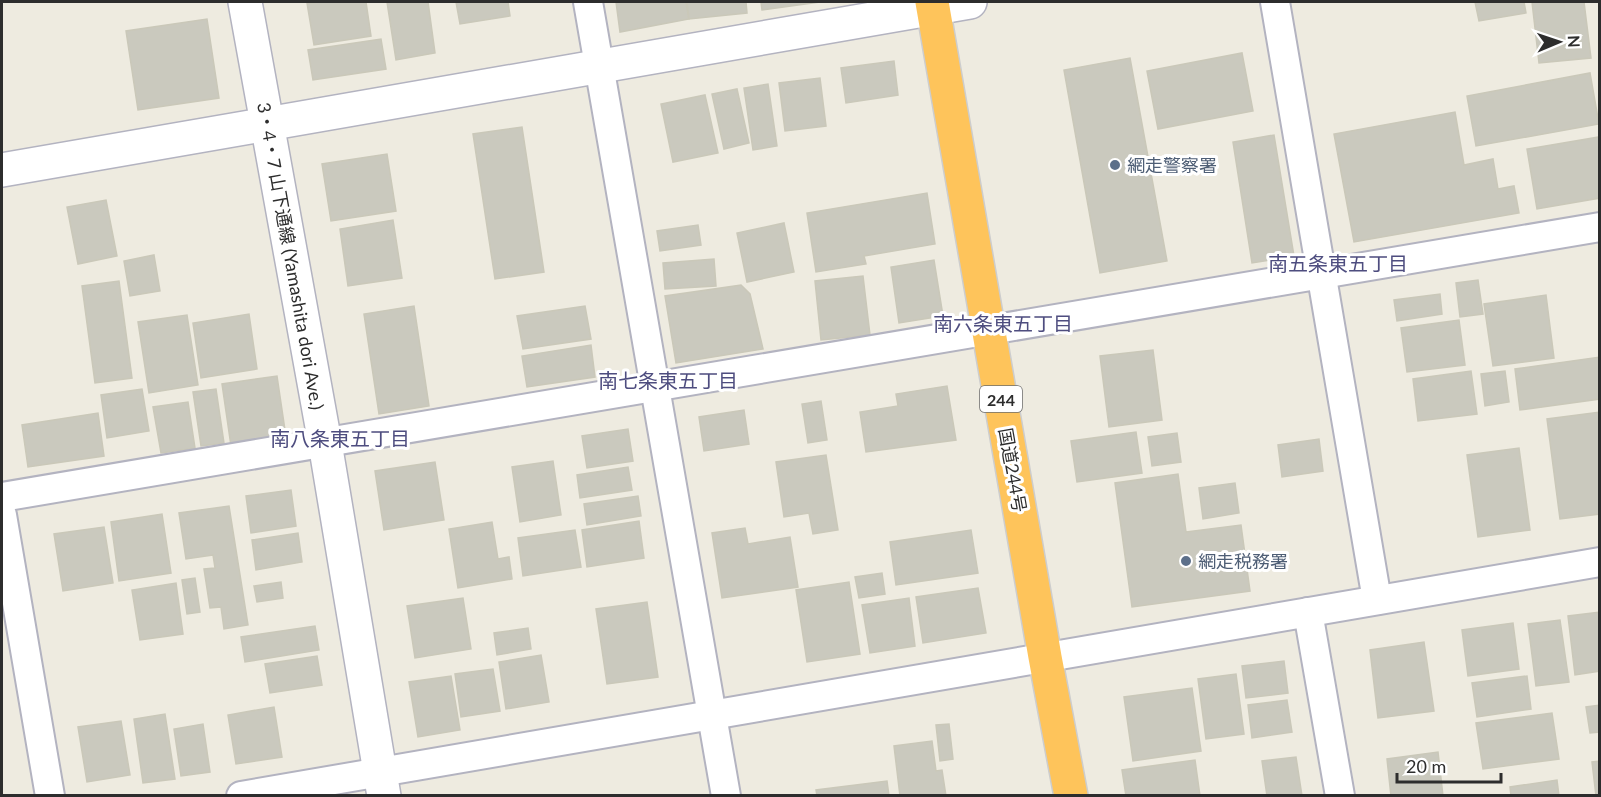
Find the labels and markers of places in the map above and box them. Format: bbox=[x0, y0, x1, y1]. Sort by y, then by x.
place label: 網走警察署 bbox=[1127, 154, 1217, 176]
marker: 網走警察署 bbox=[1108, 158, 1122, 172]
place label: 網走税務署 bbox=[1198, 550, 1288, 572]
marker: 網走税務署 bbox=[1179, 554, 1193, 568]

